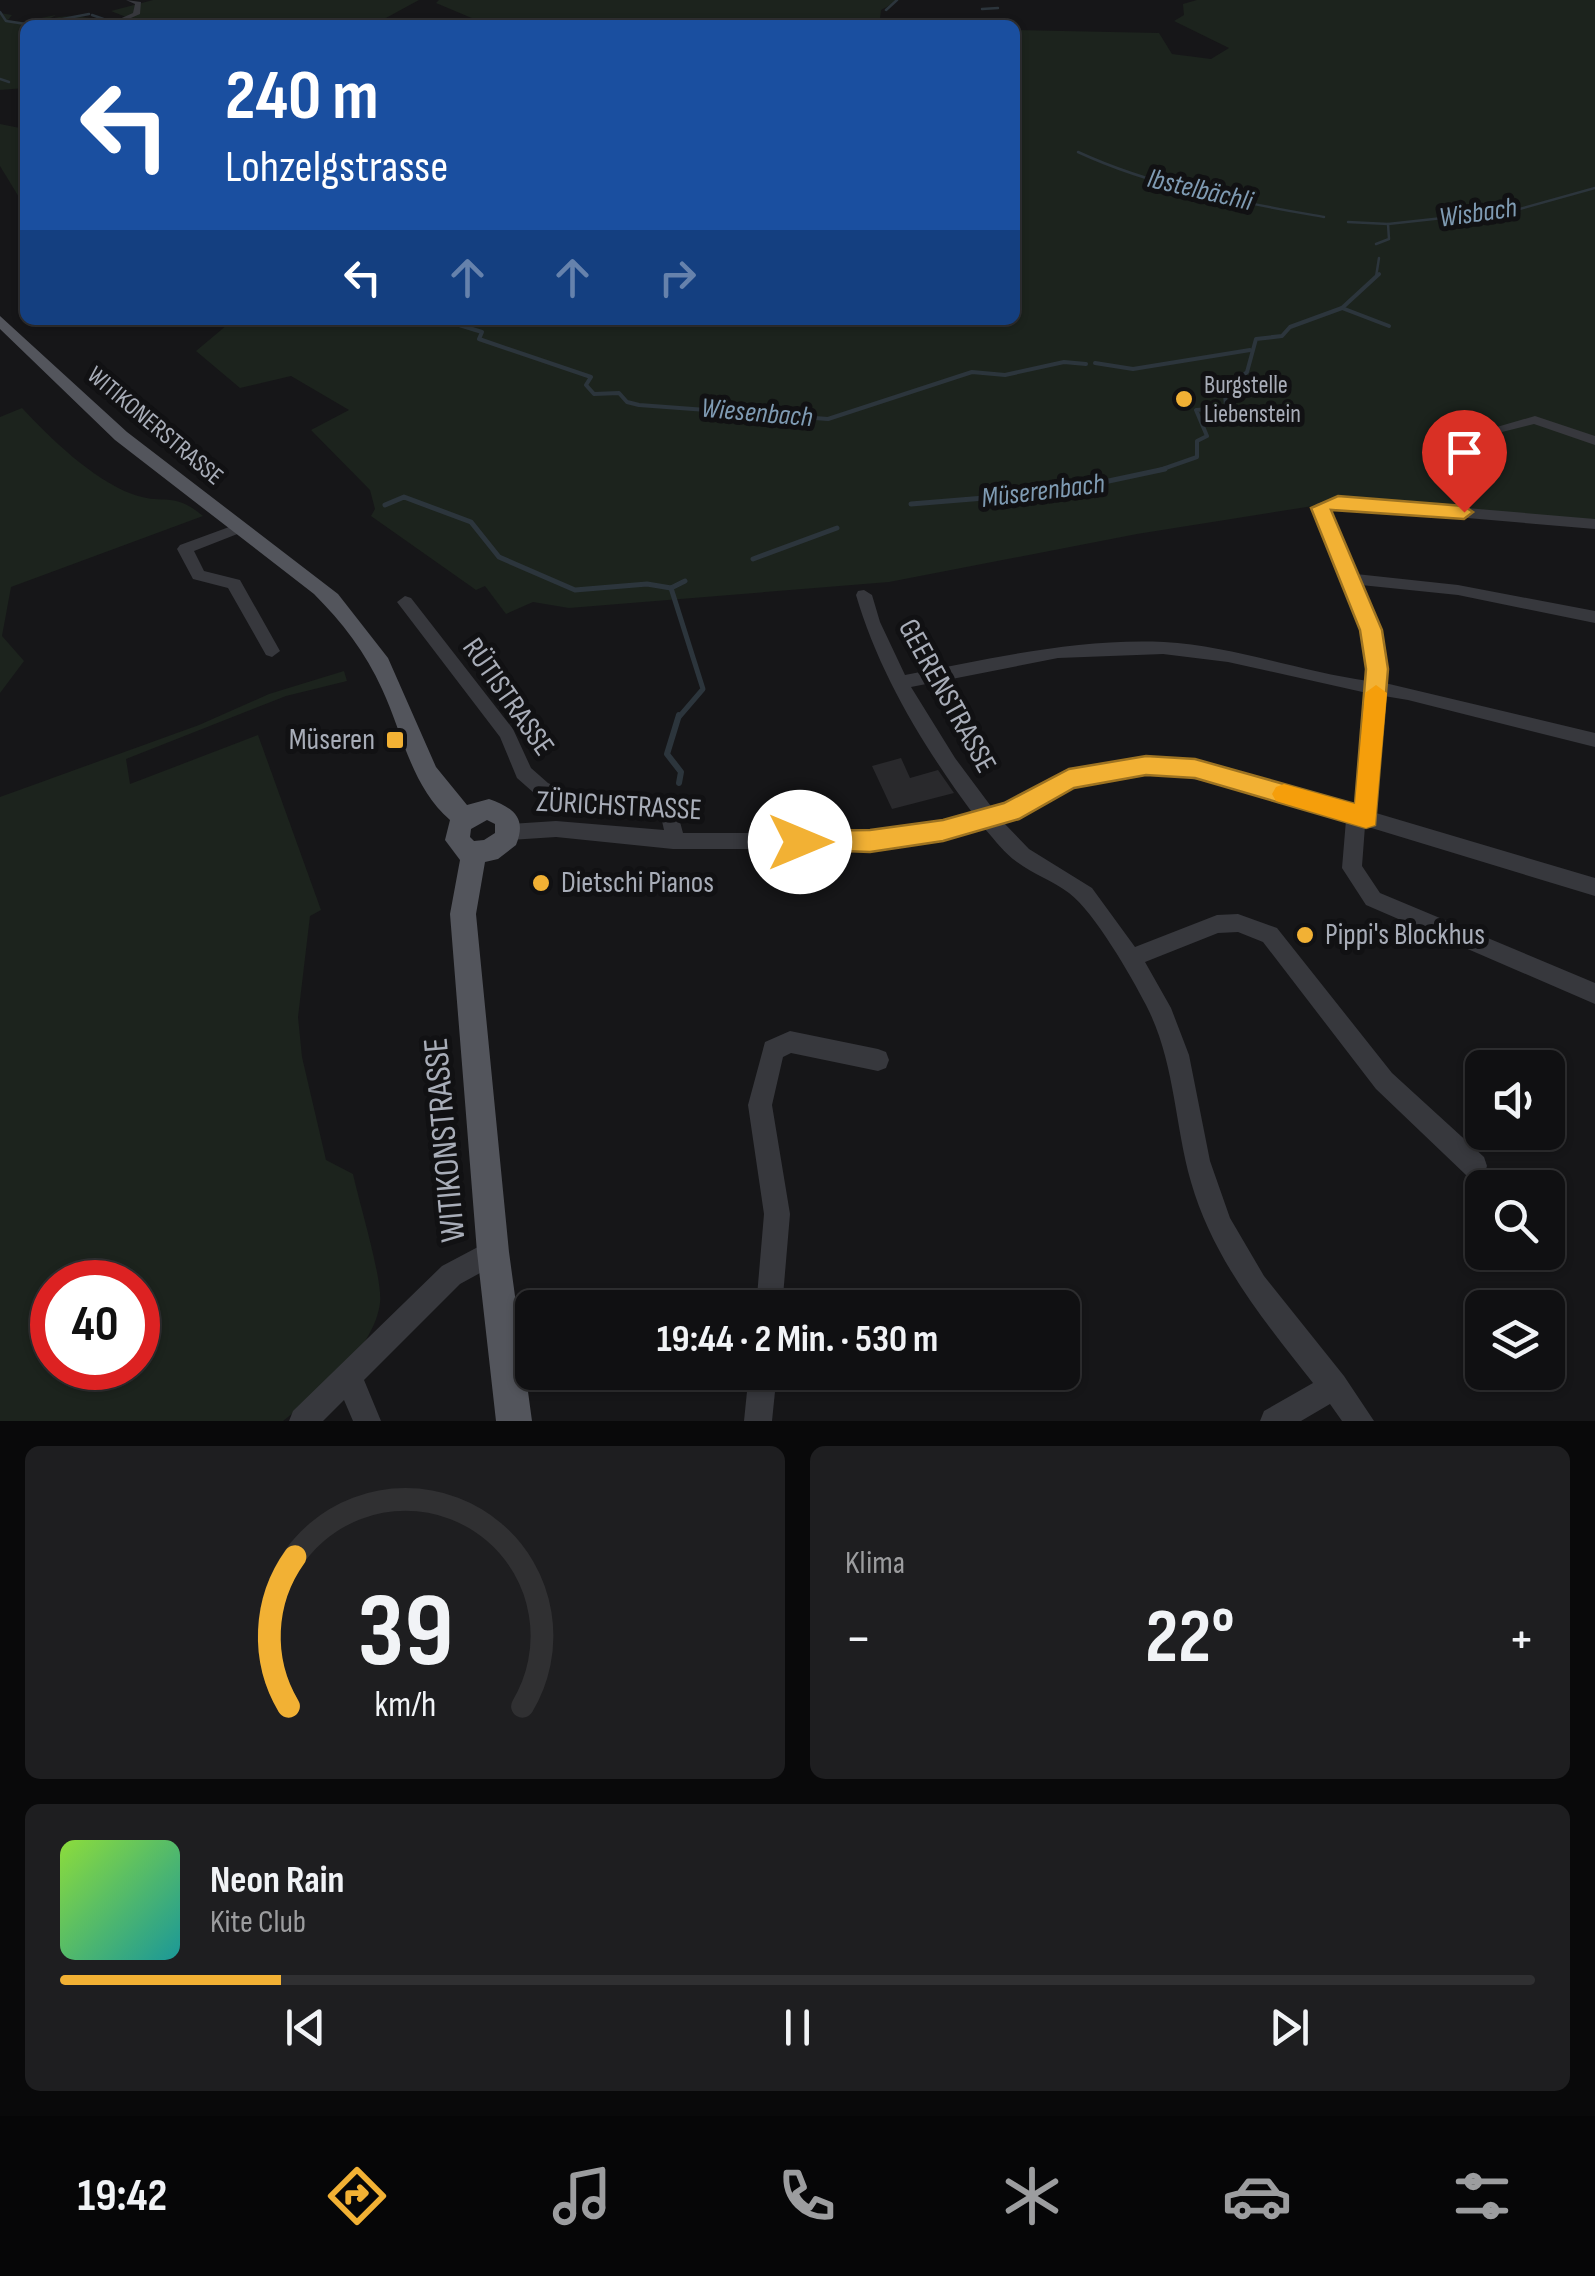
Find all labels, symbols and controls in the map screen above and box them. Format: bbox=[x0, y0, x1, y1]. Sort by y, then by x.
text: 240 m bbox=[225, 55, 379, 139]
icon: left bbox=[60, 60, 190, 190]
text: Lohzelgstrasse bbox=[225, 140, 448, 195]
water label: Ibstelbächli bbox=[1144, 162, 1257, 218]
water label: Wisbach bbox=[1437, 191, 1519, 235]
icon: left bbox=[335, 250, 390, 305]
icon: ahead bbox=[440, 250, 495, 305]
icon: ahead bbox=[545, 250, 600, 305]
icon: right bbox=[650, 250, 705, 305]
street label: WITIKONERSTRASSE bbox=[81, 360, 229, 492]
place label: Burgstelle Liebenstein bbox=[1204, 370, 1301, 430]
marker: Burgstelle Liebenstein bbox=[1173, 388, 1195, 410]
water label: Wiesenbach bbox=[700, 392, 814, 434]
pin bbox=[1422, 410, 1507, 513]
icon: arrive bbox=[1437, 425, 1492, 480]
water label: Müserenbach bbox=[979, 467, 1107, 515]
street label: GEERENSTRASSE bbox=[890, 613, 1004, 779]
street label: RÜTISTRASSE bbox=[454, 631, 562, 763]
place label: Müseren bbox=[289, 722, 375, 758]
marker: Müseren bbox=[384, 729, 406, 751]
street label: ZÜRICHSTRASSE bbox=[535, 784, 703, 828]
position arrow bbox=[748, 790, 852, 894]
place label: Dietschi Pianos bbox=[561, 865, 714, 901]
marker: Dietschi Pianos bbox=[530, 872, 552, 894]
place label: Pippi's Blockhus bbox=[1325, 917, 1485, 953]
marker: Pippi's Blockhus bbox=[1294, 924, 1316, 946]
street label: WITIKONSTRASSE bbox=[415, 1036, 475, 1244]
map controls bbox=[1465, 1050, 1565, 1390]
button: sound bbox=[1465, 1050, 1565, 1150]
button: search bbox=[1465, 1170, 1565, 1270]
speed limit sign: 40 bbox=[30, 1260, 160, 1390]
button: layers bbox=[1465, 1290, 1565, 1390]
text: 19:44 · 2 Min. · 530 m bbox=[657, 1317, 938, 1362]
text: Klima bbox=[845, 1544, 905, 1583]
text: 39 bbox=[357, 1570, 453, 1695]
text: 22° bbox=[1145, 1593, 1235, 1684]
text: − bbox=[845, 1606, 872, 1673]
text: + bbox=[1508, 1606, 1535, 1673]
text: km/h bbox=[374, 1684, 436, 1727]
text: Neon Rain bbox=[210, 1858, 344, 1903]
text: Kite Club bbox=[210, 1903, 306, 1942]
icon: previous bbox=[278, 2000, 333, 2055]
icon: pause bbox=[770, 2000, 825, 2055]
icon: next bbox=[1262, 2000, 1317, 2055]
icon: directions bbox=[322, 2161, 392, 2231]
icon: music bbox=[547, 2161, 617, 2231]
icon: phone bbox=[772, 2161, 842, 2231]
icon: climate bbox=[997, 2161, 1067, 2231]
icon: car bbox=[1222, 2161, 1292, 2231]
icon: filters bbox=[1447, 2161, 1517, 2231]
text: 19:42 bbox=[78, 2169, 167, 2224]

